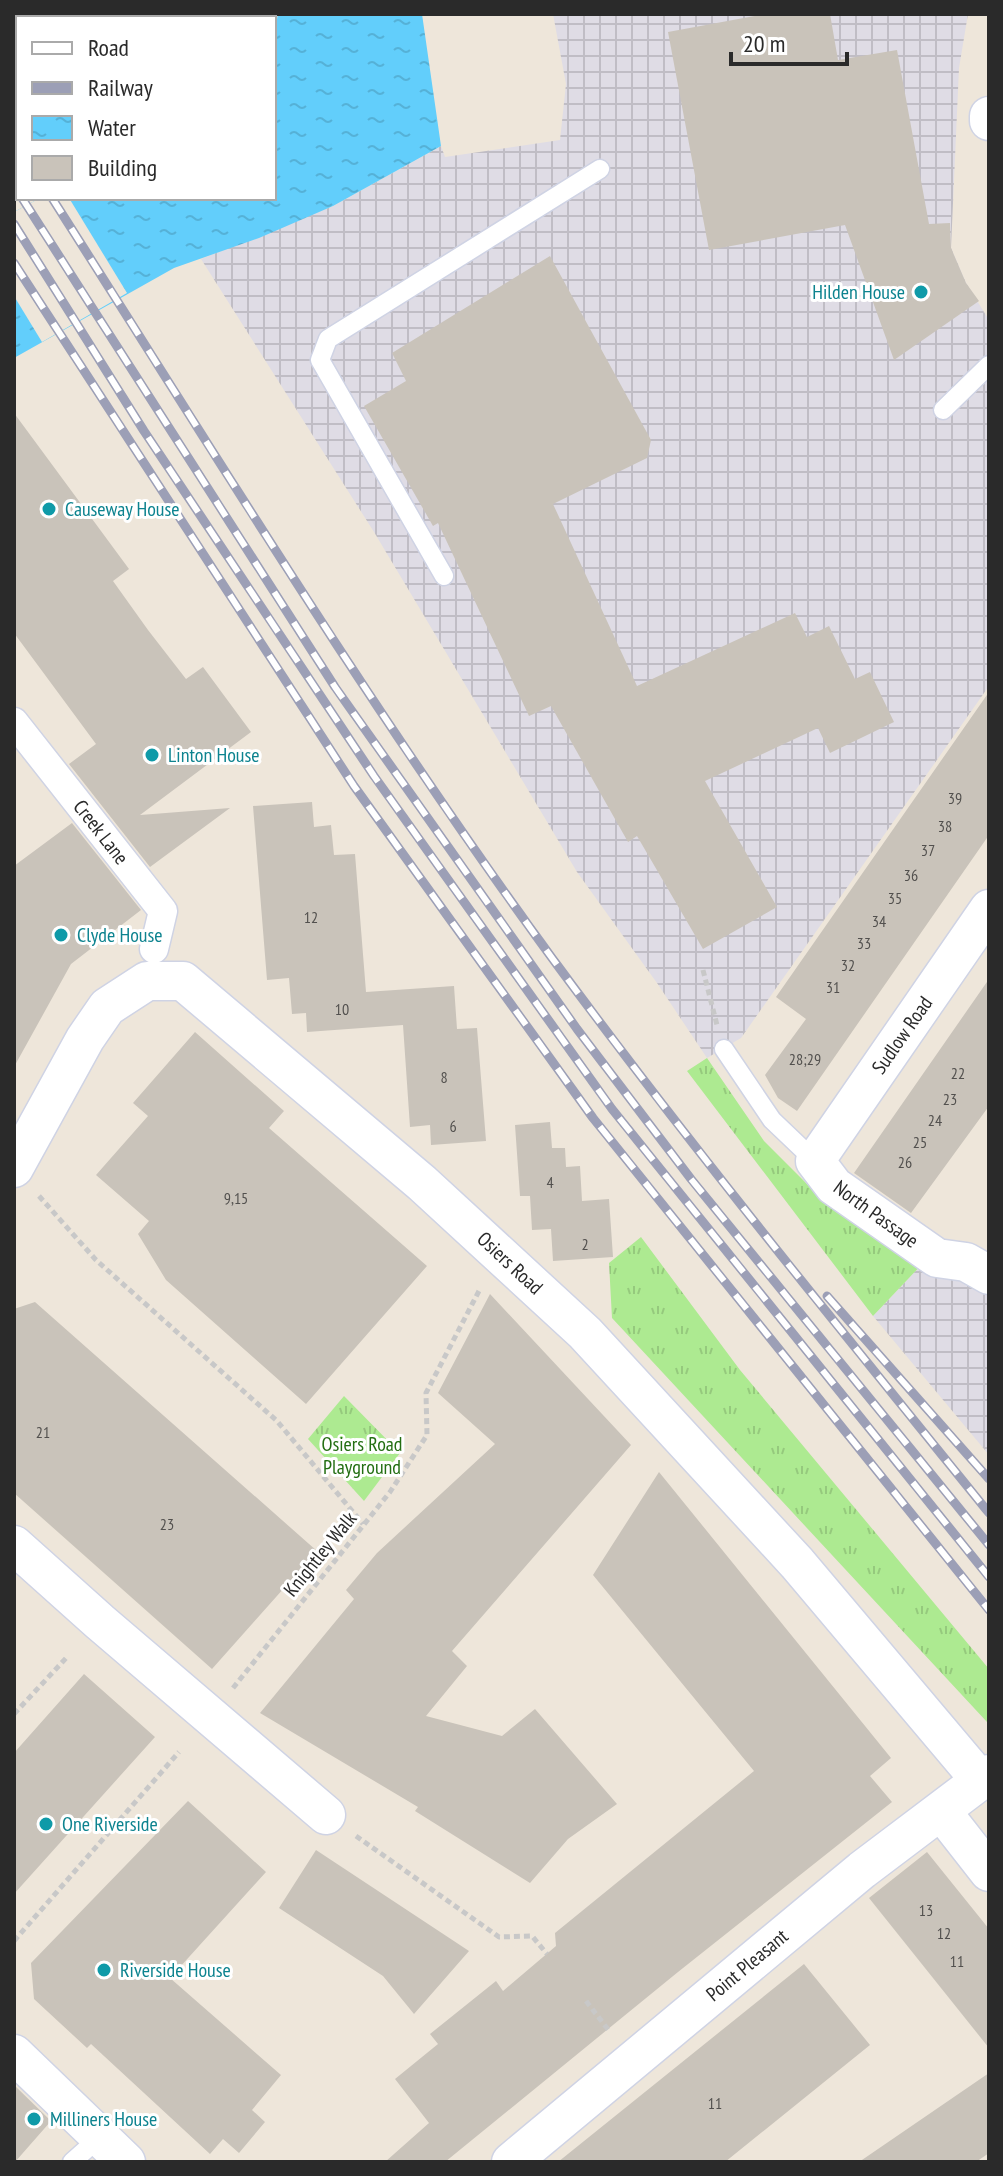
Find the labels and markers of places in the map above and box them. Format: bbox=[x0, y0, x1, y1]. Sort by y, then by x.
place label: Hilden House bbox=[812, 279, 905, 305]
marker: Hilden House bbox=[912, 283, 930, 301]
place label: Causeway House bbox=[65, 496, 179, 522]
marker: Causeway House bbox=[40, 500, 58, 518]
place label: Linton House bbox=[168, 742, 259, 768]
marker: Linton House bbox=[143, 746, 161, 764]
place label: Clyde House bbox=[77, 922, 163, 948]
marker: Clyde House bbox=[52, 926, 70, 944]
place label: One Riverside bbox=[62, 1811, 158, 1837]
marker: One Riverside bbox=[37, 1815, 55, 1833]
place label: Riverside House bbox=[120, 1957, 231, 1983]
marker: Riverside House bbox=[95, 1961, 113, 1979]
place label: Milliners House bbox=[50, 2106, 157, 2132]
marker: Milliners House bbox=[25, 2110, 43, 2128]

